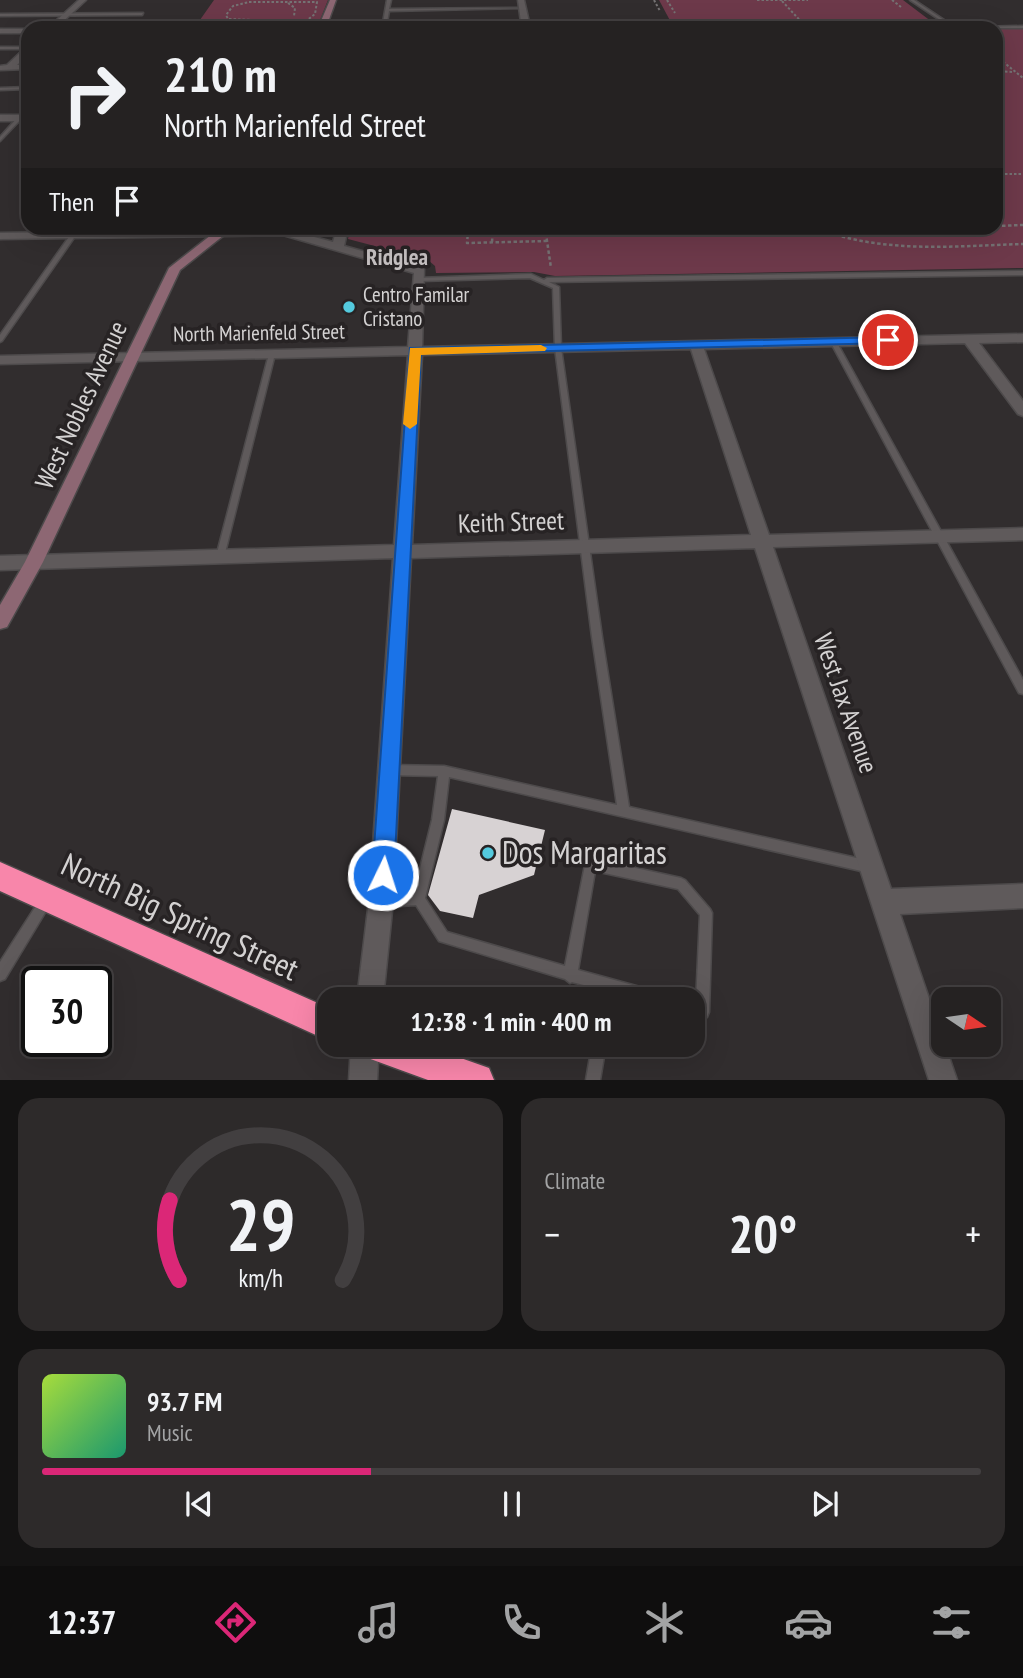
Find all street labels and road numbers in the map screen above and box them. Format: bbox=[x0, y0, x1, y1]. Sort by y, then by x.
street label: West Nobles Avenue bbox=[27, 316, 134, 494]
street label: North Marienfeld Street bbox=[173, 317, 345, 347]
street label: Keith Street bbox=[457, 503, 565, 540]
street label: West Jax Avenue bbox=[807, 628, 886, 777]
street label: North Big Spring Street bbox=[55, 843, 306, 990]

